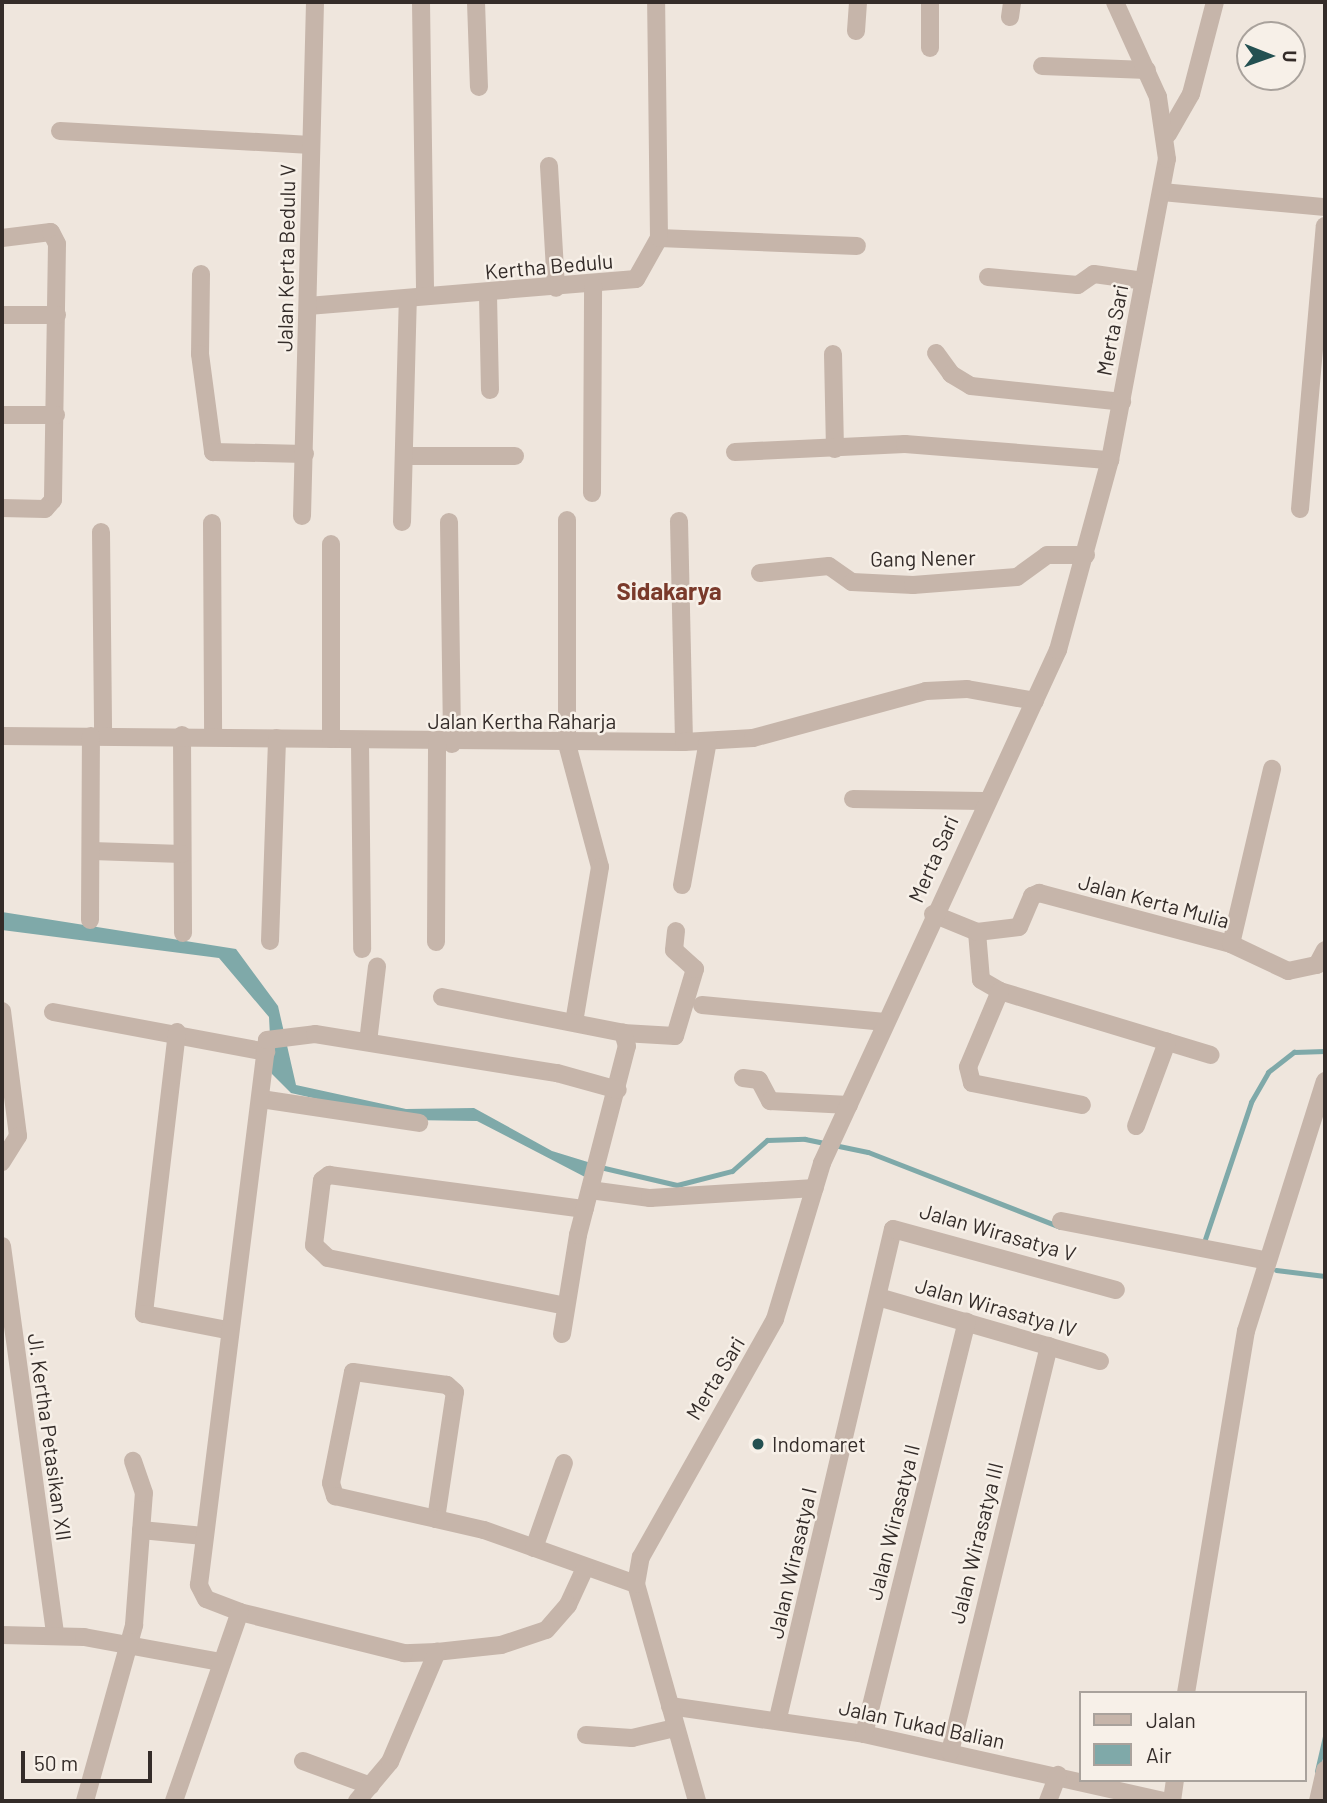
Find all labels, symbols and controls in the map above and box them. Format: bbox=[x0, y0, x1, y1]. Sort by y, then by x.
north arrow bbox=[1236, 21, 1306, 91]
text: U bbox=[1279, 50, 1302, 63]
street label: Jalan Kerta Bedulu V bbox=[272, 164, 300, 352]
street label: Kertha Bedulu bbox=[484, 248, 614, 284]
street label: Merta Sari bbox=[1091, 282, 1133, 378]
street label: Gang Nener bbox=[870, 544, 976, 572]
district label: Sidakarya bbox=[616, 577, 722, 605]
street label: Jalan Kertha Raharja bbox=[428, 708, 616, 734]
street label: Merta Sari bbox=[903, 812, 963, 906]
street label: Jalan Kerta Mulia bbox=[1076, 869, 1232, 933]
street label: Jalan Wirasatya V bbox=[917, 1198, 1079, 1266]
street label: Jalan Wirasatya IV bbox=[912, 1272, 1080, 1342]
street label: Jl. Kertha Petasikan XII bbox=[23, 1332, 77, 1542]
street label: Merta Sari bbox=[680, 1332, 750, 1424]
place label: Indomaret bbox=[772, 1431, 866, 1457]
marker: Indomaret bbox=[750, 1436, 766, 1452]
street label: Jalan Wirasatya II bbox=[861, 1441, 925, 1603]
street label: Jalan Wirasatya III bbox=[944, 1460, 1008, 1626]
street label: Jalan Wirasatya I bbox=[762, 1485, 822, 1641]
legend bbox=[1078, 1691, 1306, 1782]
street label: Jalan Tukad Balian bbox=[837, 1694, 1007, 1754]
text: Jalan bbox=[1146, 1707, 1196, 1732]
scale bar bbox=[24, 1736, 156, 1780]
text: Air bbox=[1146, 1742, 1172, 1767]
text: 50 m bbox=[34, 1750, 78, 1775]

